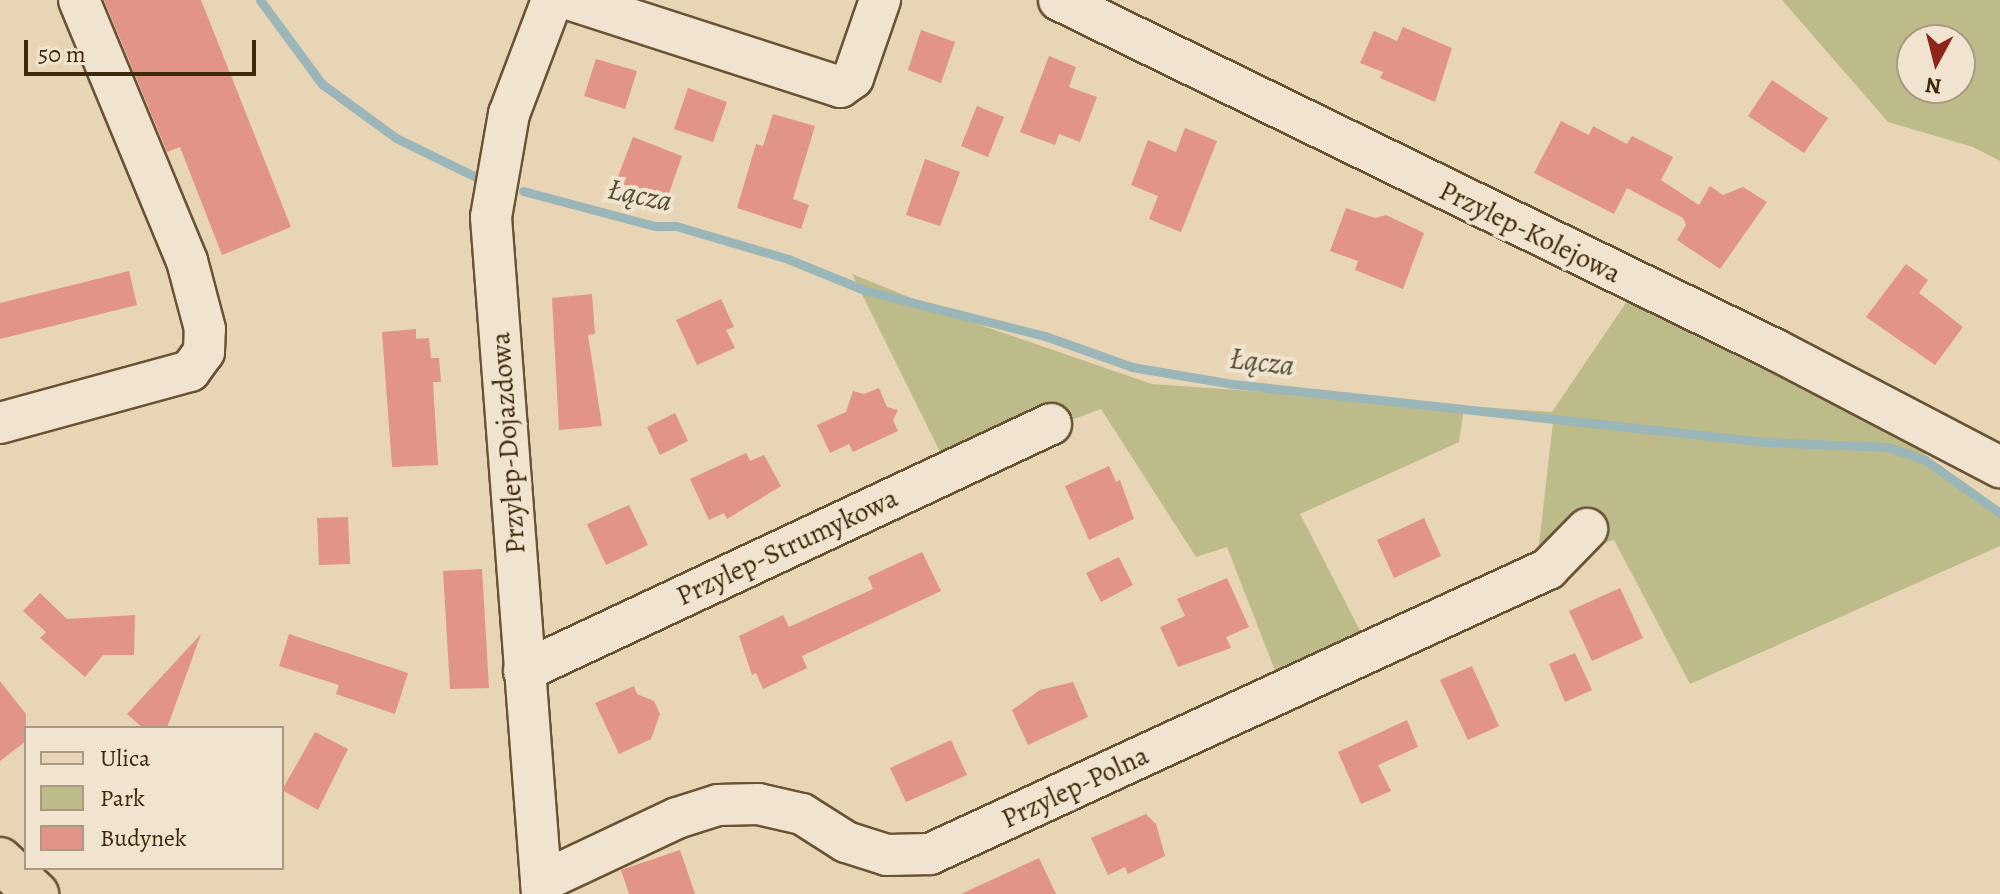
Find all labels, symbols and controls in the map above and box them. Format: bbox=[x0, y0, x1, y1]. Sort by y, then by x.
scale bar bbox=[28, 24, 260, 74]
north arrow bbox=[1896, 24, 1976, 104]
text: 50 m bbox=[38, 38, 86, 70]
text: N bbox=[1924, 70, 1943, 102]
water label: Łącza bbox=[605, 171, 675, 219]
street label: Przylep-Kolejowa bbox=[1434, 173, 1626, 291]
street label: Przylep-Dojazdowa bbox=[483, 331, 533, 555]
water label: Łącza bbox=[1228, 340, 1296, 384]
street label: Przylep-Strumykowa bbox=[671, 481, 903, 613]
legend bbox=[24, 726, 284, 870]
street label: Przylep-Polna bbox=[996, 738, 1154, 836]
text: Ulica bbox=[100, 742, 150, 774]
text: Park bbox=[100, 782, 145, 814]
text: Budynek bbox=[100, 822, 187, 854]

